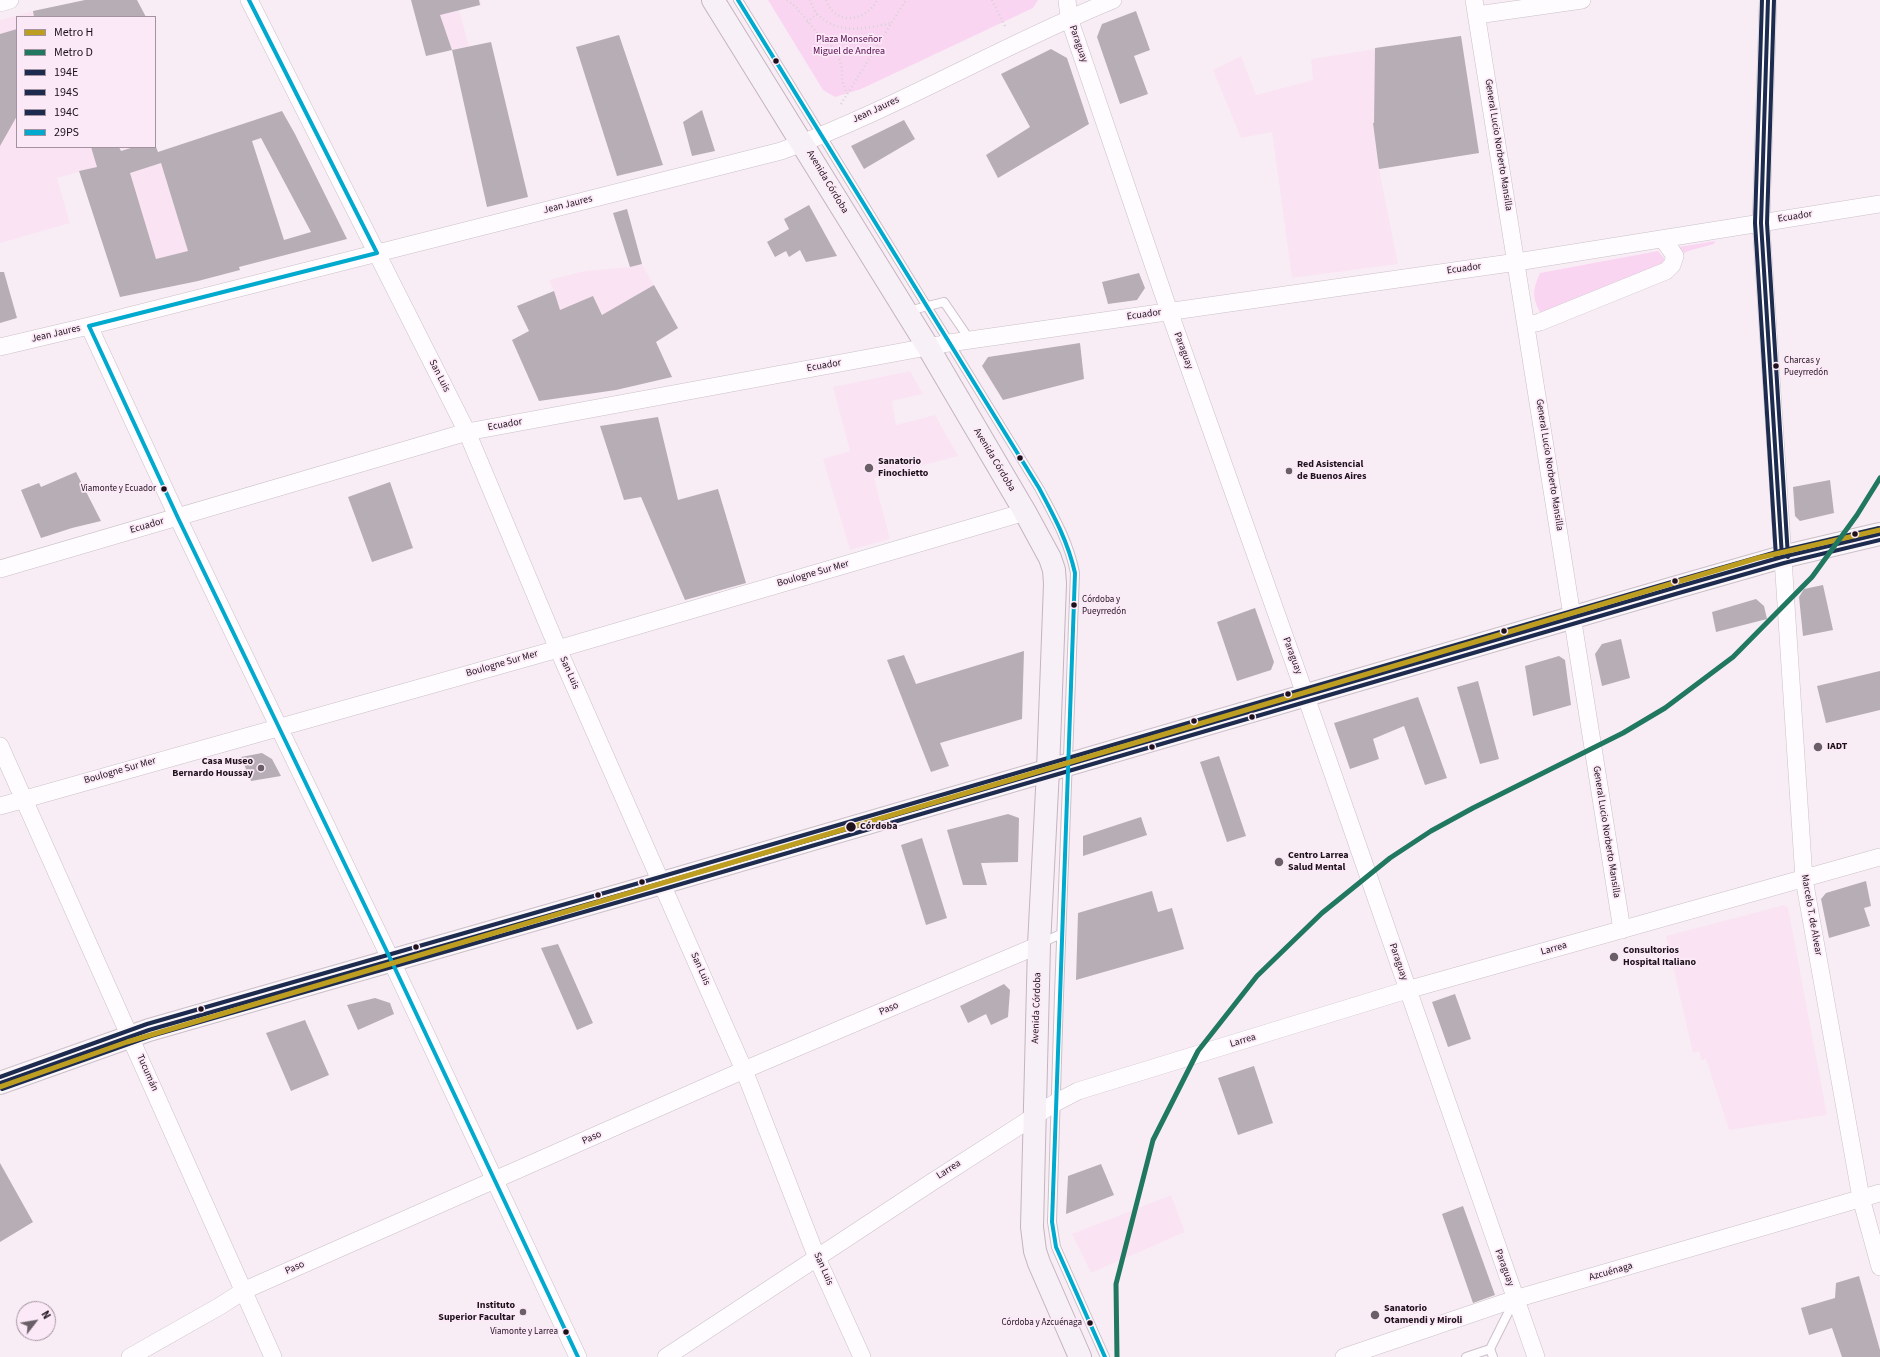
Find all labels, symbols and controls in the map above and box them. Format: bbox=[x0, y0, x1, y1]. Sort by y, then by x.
legend bbox=[16, 16, 156, 148]
text: Metro H bbox=[54, 24, 93, 41]
street label: Paraguay bbox=[1066, 24, 1090, 64]
park label: Plaza Monseñor Miguel de Andrea bbox=[813, 34, 885, 58]
text: Metro D bbox=[54, 44, 93, 61]
unlabelled marker bbox=[771, 56, 781, 66]
text: 194E bbox=[54, 64, 78, 81]
street label: General Lucio Norberto Mansilla bbox=[1482, 78, 1514, 212]
text: 194S bbox=[54, 84, 78, 101]
street label: Jean Jaures bbox=[851, 94, 901, 126]
text: 194C bbox=[54, 104, 79, 121]
text: 29PS bbox=[54, 124, 79, 141]
street label: Avenida Córdoba bbox=[803, 148, 851, 216]
street label: Jean Jaures bbox=[542, 193, 594, 217]
street label: Ecuador bbox=[1777, 208, 1813, 226]
street label: Ecuador bbox=[1446, 261, 1482, 277]
street label: Ecuador bbox=[1126, 307, 1162, 323]
street label: Jean Jaures bbox=[30, 323, 82, 345]
street label: Paraguay bbox=[1171, 331, 1195, 371]
place label: Charcas y Pueyrredón bbox=[1784, 356, 1828, 377]
street label: Ecuador bbox=[806, 357, 842, 375]
street label: San Luis bbox=[426, 358, 452, 394]
marker: Charcas y Pueyrredón bbox=[1771, 361, 1781, 371]
street label: General Lucio Norberto Mansilla bbox=[1533, 398, 1565, 532]
street label: Ecuador bbox=[487, 416, 523, 434]
street label: Avenida Córdoba bbox=[970, 426, 1018, 494]
unlabelled marker bbox=[1015, 453, 1025, 463]
place label: Sanatorio Finochietto bbox=[878, 456, 928, 480]
place label: Red Asistencial de Buenos Aires bbox=[1297, 459, 1366, 482]
marker: Sanatorio Finochietto bbox=[863, 462, 875, 474]
marker: Red Asistencial de Buenos Aires bbox=[1284, 466, 1294, 476]
place label: Viamonte y Ecuador bbox=[81, 484, 156, 494]
marker: Viamonte y Ecuador bbox=[159, 484, 169, 494]
street label: Ecuador bbox=[129, 515, 165, 537]
unlabelled marker bbox=[1850, 529, 1860, 539]
street label: Boulogne Sur Mer bbox=[776, 558, 850, 590]
unlabelled marker bbox=[1670, 576, 1680, 586]
place label: Córdoba y Pueyrredón bbox=[1082, 595, 1126, 616]
marker: Córdoba y Pueyrredón bbox=[1069, 600, 1079, 610]
unlabelled marker bbox=[1499, 626, 1509, 636]
street label: Paraguay bbox=[1280, 636, 1304, 676]
street label: Boulogne Sur Mer bbox=[465, 648, 539, 680]
street label: San Luis bbox=[556, 655, 582, 691]
unlabelled marker bbox=[1283, 689, 1293, 699]
unlabelled marker bbox=[1247, 712, 1257, 722]
unlabelled marker bbox=[1189, 716, 1199, 726]
marker: IADT bbox=[1812, 741, 1824, 753]
place label: IADT bbox=[1827, 741, 1847, 753]
unlabelled marker bbox=[1147, 742, 1157, 752]
street label: Boulogne Sur Mer bbox=[83, 755, 157, 787]
place label: Casa Museo Bernardo Houssay bbox=[172, 756, 253, 780]
marker: Casa Museo Bernardo Houssay bbox=[256, 763, 266, 773]
street label: General Lucio Norberto Mansilla bbox=[1590, 765, 1622, 899]
marker: Córdoba bbox=[844, 820, 858, 834]
place label: Córdoba bbox=[860, 821, 897, 833]
place label: Centro Larrea Salud Mental bbox=[1288, 850, 1349, 874]
marker: Centro Larrea Salud Mental bbox=[1273, 856, 1285, 868]
street label: Marcelo T. de Alvear bbox=[1798, 873, 1824, 957]
unlabelled marker bbox=[637, 877, 647, 887]
unlabelled marker bbox=[593, 890, 603, 900]
street label: Larrea bbox=[1540, 940, 1568, 958]
unlabelled marker bbox=[411, 942, 421, 952]
street label: Paraguay bbox=[1386, 942, 1410, 982]
place label: Consultorios Hospital Italiano bbox=[1623, 945, 1696, 968]
street label: San Luis bbox=[687, 951, 713, 987]
marker: Consultorios Hospital Italiano bbox=[1608, 951, 1620, 963]
street label: Avenida Córdoba bbox=[1030, 972, 1044, 1044]
street label: Paso bbox=[878, 1000, 900, 1018]
unlabelled marker bbox=[196, 1004, 206, 1014]
street label: Larrea bbox=[1229, 1031, 1257, 1051]
street label: Tucumán bbox=[134, 1053, 160, 1093]
street label: Paso bbox=[580, 1128, 604, 1148]
street label: Larrea bbox=[935, 1158, 963, 1182]
street label: Paraguay bbox=[1492, 1248, 1516, 1288]
street label: San Luis bbox=[810, 1251, 836, 1287]
street label: Paso bbox=[283, 1258, 307, 1278]
street label: Azcuénaga bbox=[1588, 1260, 1634, 1284]
place label: Instituto Superior Facultar bbox=[438, 1300, 515, 1324]
north arrow bbox=[16, 1301, 56, 1341]
place label: Sanatorio Otamendi y Miroli bbox=[1384, 1303, 1462, 1326]
marker: Instituto Superior Facultar bbox=[518, 1307, 528, 1317]
text: N bbox=[38, 1308, 54, 1322]
marker: Sanatorio Otamendi y Miroli bbox=[1369, 1309, 1381, 1321]
place label: Córdoba y Azcuénaga bbox=[1001, 1318, 1082, 1328]
marker: Córdoba y Azcuénaga bbox=[1085, 1318, 1095, 1328]
place label: Viamonte y Larrea bbox=[490, 1327, 558, 1337]
marker: Viamonte y Larrea bbox=[561, 1327, 571, 1337]

